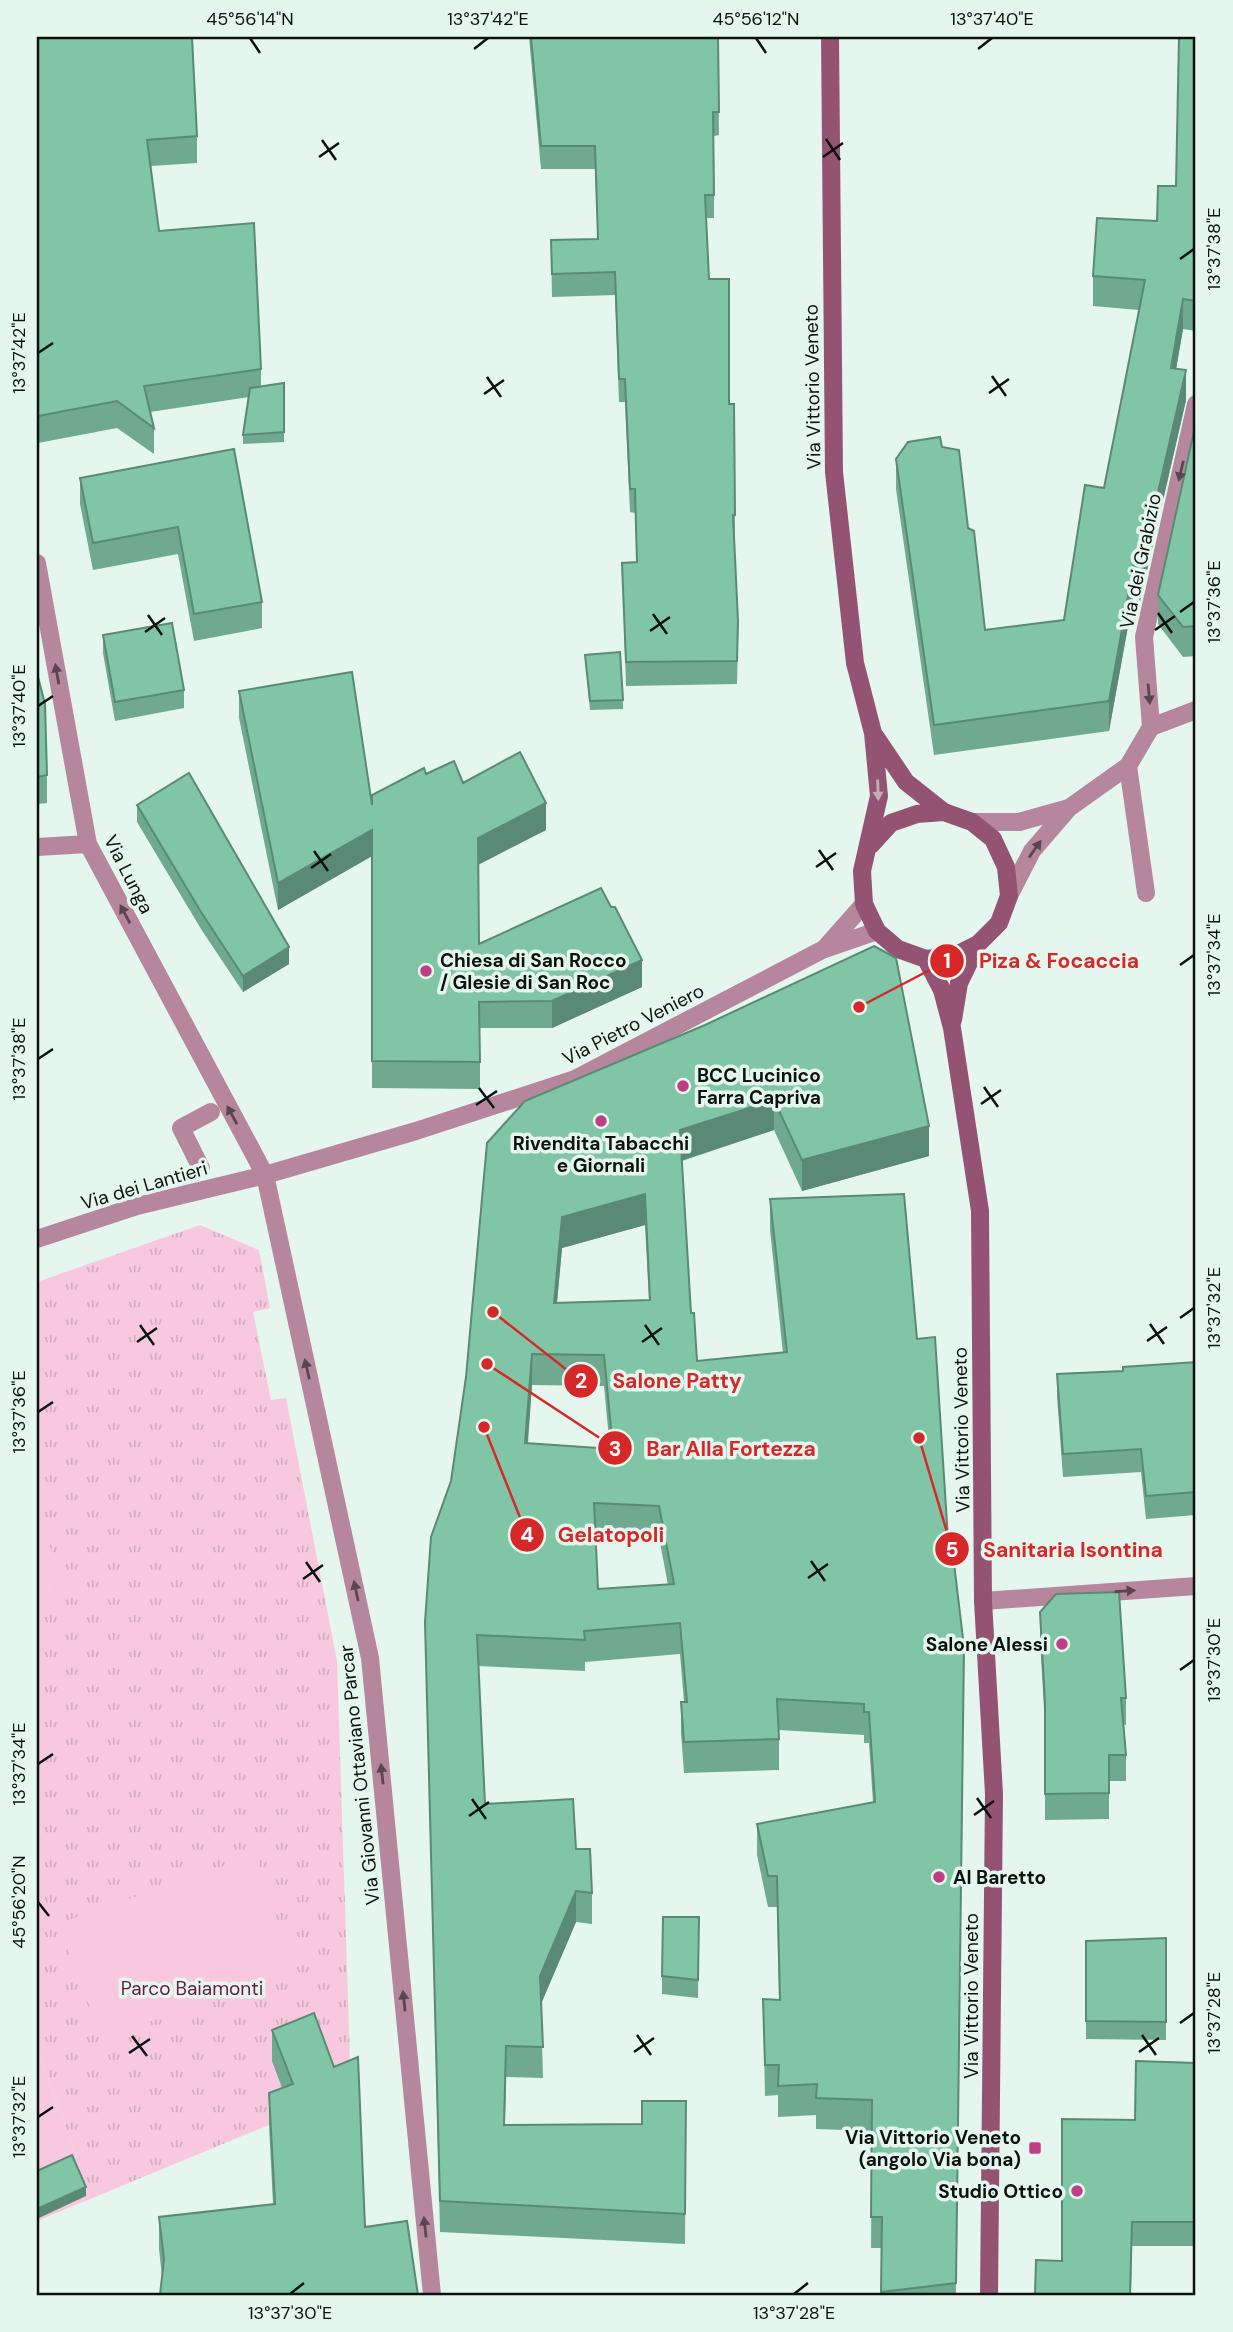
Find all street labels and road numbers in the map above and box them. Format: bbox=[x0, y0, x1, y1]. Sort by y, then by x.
street label: Via Vittorio Veneto bbox=[799, 304, 826, 470]
street label: Via dei Grabizio bbox=[1114, 491, 1167, 631]
street label: Via Lunga bbox=[98, 831, 159, 918]
street label: Via Pietro Veniero bbox=[558, 978, 708, 1071]
street label: Via dei Lantieri bbox=[78, 1155, 210, 1216]
street label: Via Vittorio Veneto bbox=[948, 1347, 975, 1513]
street label: Via Giovanni Ottaviano Parcar bbox=[333, 1644, 386, 1906]
street label: Via Vittorio Veneto bbox=[959, 1913, 984, 2079]

